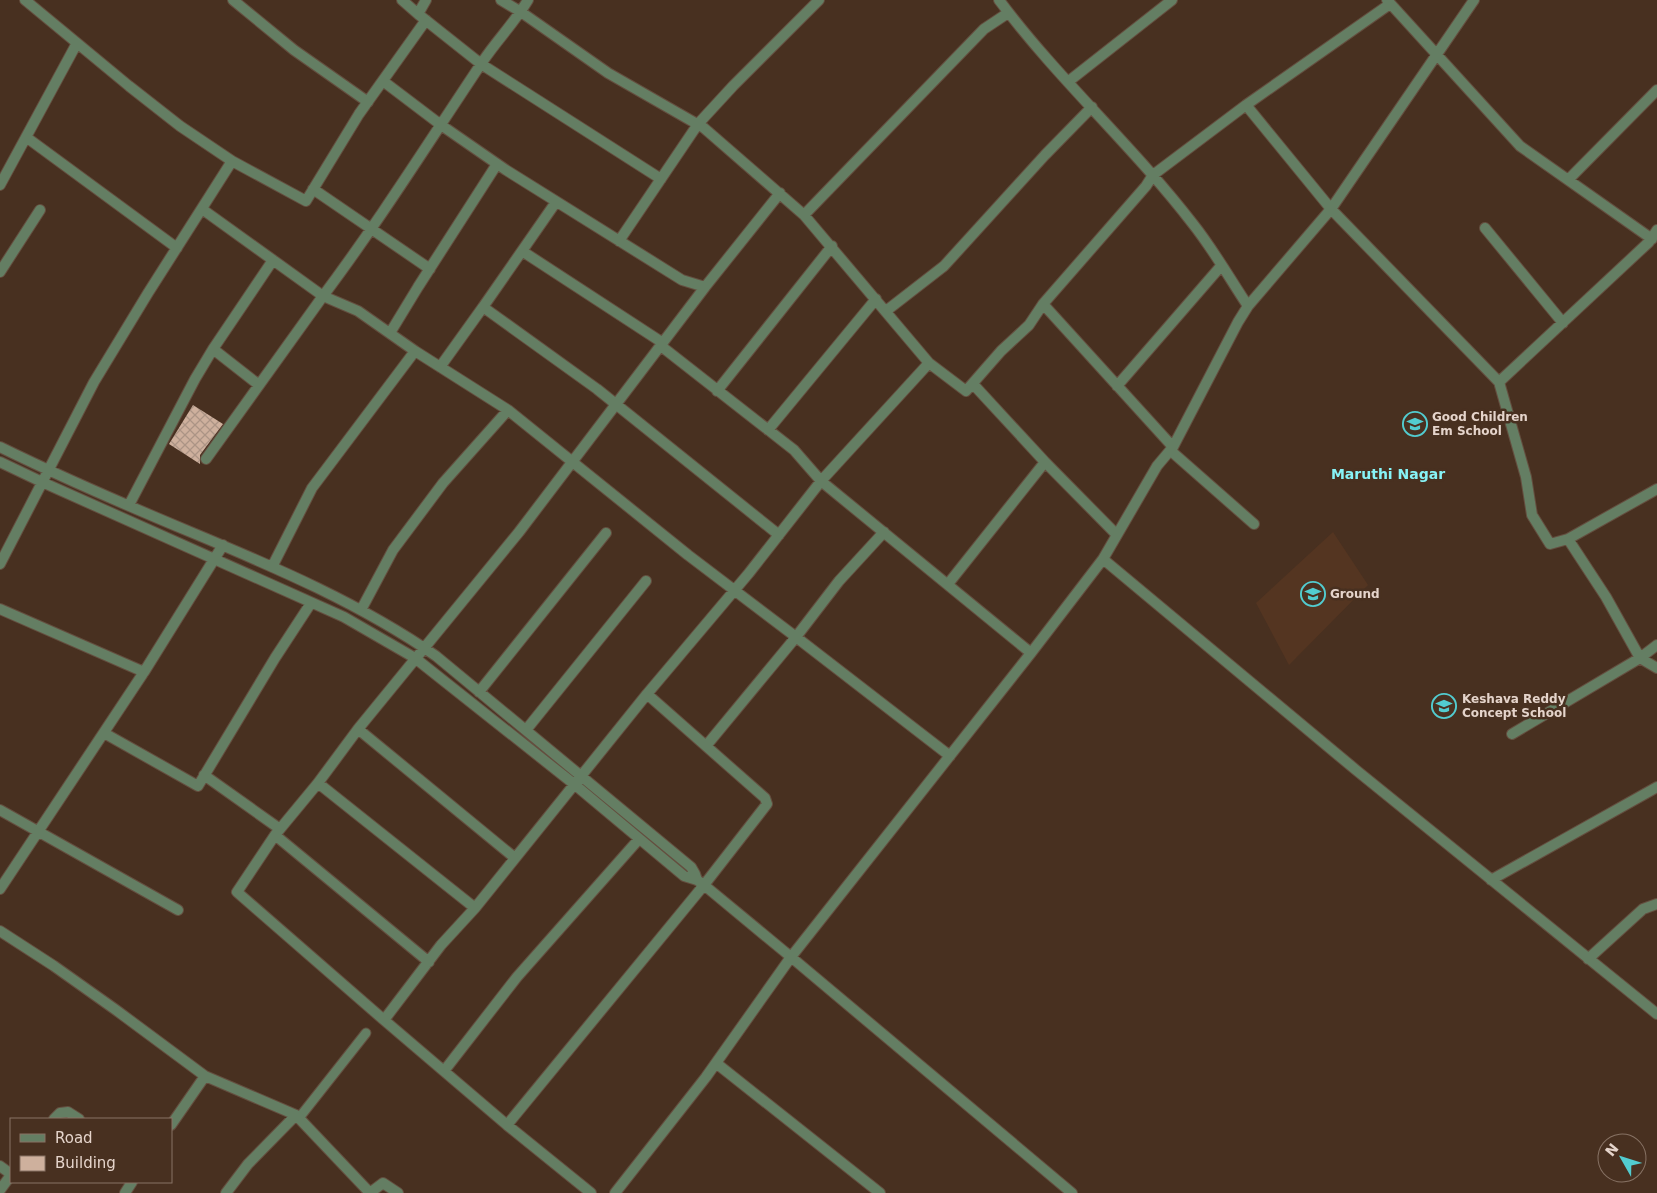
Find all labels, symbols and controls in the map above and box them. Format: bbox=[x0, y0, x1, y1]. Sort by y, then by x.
place label: Good Children Em School bbox=[1432, 410, 1528, 438]
school or university icon: Good Children Em School bbox=[1402, 411, 1428, 437]
district label: Maruthi Nagar bbox=[1331, 466, 1445, 482]
school or university icon: Ground bbox=[1300, 581, 1326, 607]
place label: Ground bbox=[1330, 587, 1380, 601]
place label: Keshava Reddy Concept School bbox=[1462, 692, 1566, 720]
school or university icon: Keshava Reddy Concept School bbox=[1431, 693, 1457, 719]
legend bbox=[10, 1118, 172, 1183]
text: Road bbox=[55, 1129, 93, 1147]
north arrow bbox=[1597, 1133, 1647, 1183]
text: N bbox=[1602, 1140, 1622, 1159]
text: Building bbox=[55, 1154, 116, 1172]

